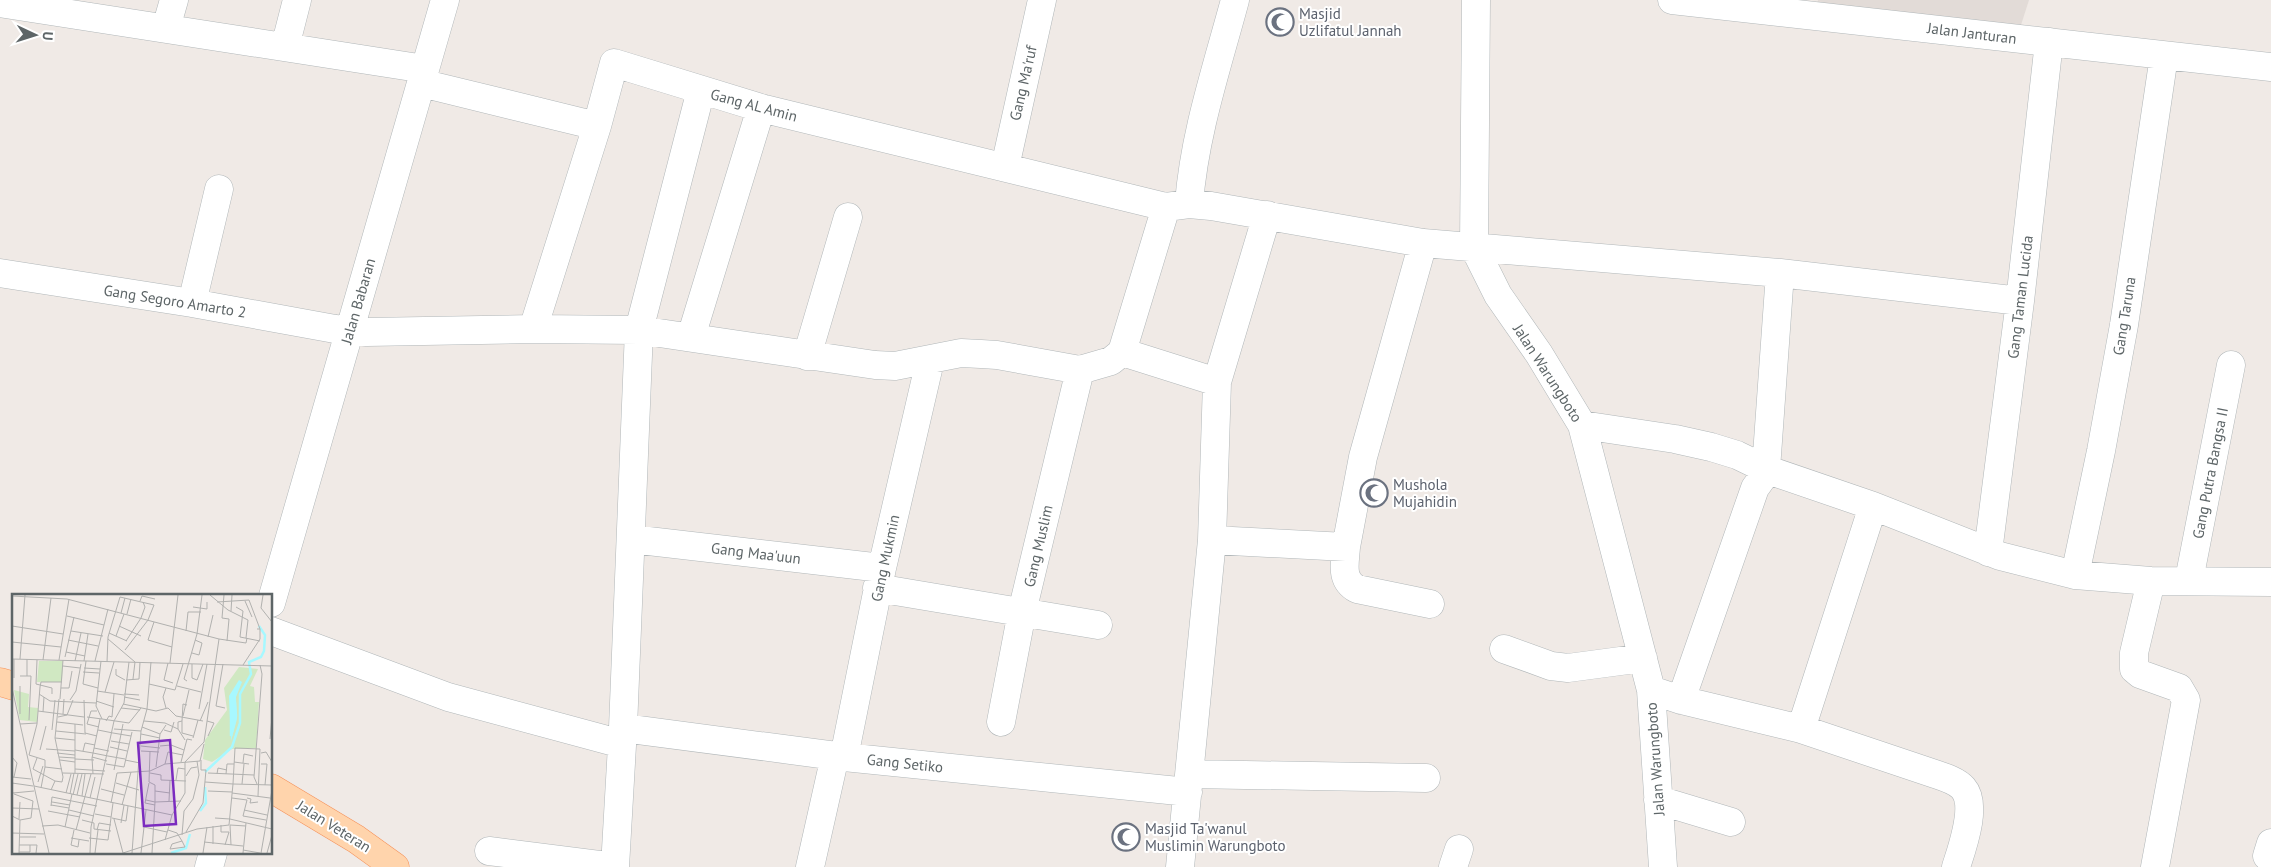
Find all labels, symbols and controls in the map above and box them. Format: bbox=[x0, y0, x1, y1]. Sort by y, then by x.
place label: Masjid Uzlifatul Jannah bbox=[1299, 4, 1402, 40]
mosque icon: Masjid Uzlifatul Jannah bbox=[1265, 7, 1295, 37]
north arrow bbox=[10, 10, 60, 60]
street label: Jalan Janturan bbox=[1925, 18, 2018, 48]
text: U bbox=[39, 31, 57, 41]
street label: Gang Ma'ruf bbox=[1005, 42, 1041, 122]
street label: Gang AL Amin bbox=[709, 84, 799, 126]
street label: Gang Taman Lucida bbox=[2003, 234, 2037, 360]
street label: Jalan Babaran bbox=[336, 256, 379, 347]
street label: Gang Taruna bbox=[2108, 275, 2140, 357]
street label: Gang Segoro Amarto 2 bbox=[102, 280, 248, 322]
street label: Jalan Warungboto bbox=[1509, 319, 1587, 426]
street label: Gang Putra Bangsa II bbox=[2188, 406, 2232, 540]
place label: Mushola Mujahidin bbox=[1393, 475, 1457, 511]
mosque icon: Mushola Mujahidin bbox=[1359, 478, 1389, 508]
street label: Gang Muslim bbox=[1019, 503, 1057, 589]
street label: Gang Mukmin bbox=[867, 513, 903, 603]
street label: Gang Maa'uun bbox=[710, 538, 802, 568]
inset map bbox=[12, 594, 272, 854]
street label: Jalan Warungboto bbox=[1642, 702, 1668, 817]
street label: Gang Setiko bbox=[866, 750, 944, 776]
street label: Jalan Veteran bbox=[293, 795, 375, 856]
place label: Masjid Ta'wanul Muslimin Warungboto bbox=[1145, 819, 1286, 855]
mosque icon: Masjid Ta'wanul Muslimin Warungboto bbox=[1111, 822, 1141, 852]

